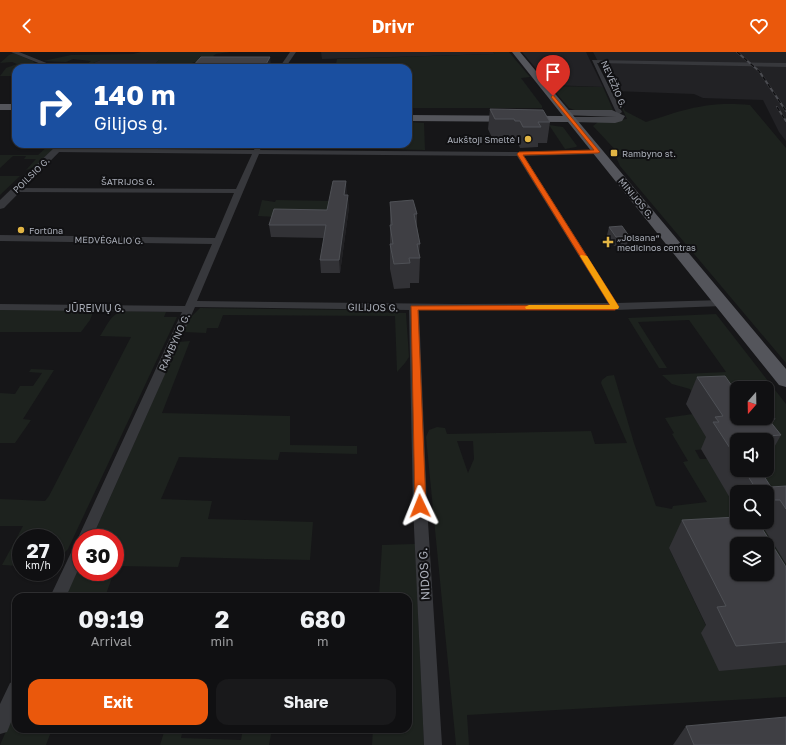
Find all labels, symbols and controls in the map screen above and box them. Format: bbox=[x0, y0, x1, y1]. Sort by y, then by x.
icon: back bbox=[16, 15, 38, 37]
text: Drivr bbox=[372, 15, 414, 37]
icon: heart bbox=[748, 15, 770, 37]
pin bbox=[536, 55, 570, 96]
street label: NEVĖŽIO G. bbox=[599, 59, 629, 109]
icon: arrive bbox=[542, 61, 564, 83]
text: 140 m bbox=[94, 78, 176, 111]
icon: right bbox=[28, 80, 80, 132]
text: Gilijos g. bbox=[94, 112, 168, 134]
place label: Aukštoji Smeltė I bbox=[447, 134, 520, 145]
marker: Aukštoji Smeltė I bbox=[523, 134, 533, 144]
marker: Rambyno st. bbox=[609, 148, 619, 158]
place label: Rambyno st. bbox=[622, 148, 676, 159]
street label: POILSIO G. bbox=[10, 155, 52, 195]
street label: ŠATRIJOS G. bbox=[101, 176, 155, 187]
street label: MINIJOS G. bbox=[616, 176, 656, 220]
marker: Fortūna bbox=[16, 225, 26, 235]
place label: Fortūna bbox=[29, 225, 63, 236]
place label: „Jolsana“ medicinos centras bbox=[617, 232, 696, 253]
street label: MEDVĖGALIO G. bbox=[75, 234, 143, 246]
marker: „Jolsana“ medicinos centras bbox=[602, 236, 614, 248]
street label: GILIJOS G. bbox=[348, 301, 398, 313]
street label: JŪREIVIŲ G. bbox=[66, 302, 124, 314]
street label: RAMBYNO G. bbox=[156, 311, 192, 373]
north arrow bbox=[730, 381, 774, 425]
map controls bbox=[730, 381, 774, 581]
button: sound bbox=[730, 433, 774, 477]
position arrow bbox=[399, 485, 441, 527]
button: search bbox=[730, 485, 774, 529]
speed limit sign: 30 bbox=[72, 529, 124, 581]
button: layers bbox=[730, 537, 774, 581]
text: 27 bbox=[26, 538, 50, 562]
street label: NIDOS G. bbox=[415, 547, 433, 601]
text: km/h bbox=[25, 559, 51, 571]
text: 09:19 bbox=[78, 604, 144, 633]
text: 2 bbox=[215, 604, 229, 633]
text: 680 bbox=[300, 604, 346, 633]
text: Arrival bbox=[91, 633, 132, 649]
text: min bbox=[210, 633, 233, 649]
text: m bbox=[317, 633, 328, 649]
button: Exit bbox=[28, 679, 208, 725]
button: Share bbox=[216, 679, 396, 725]

